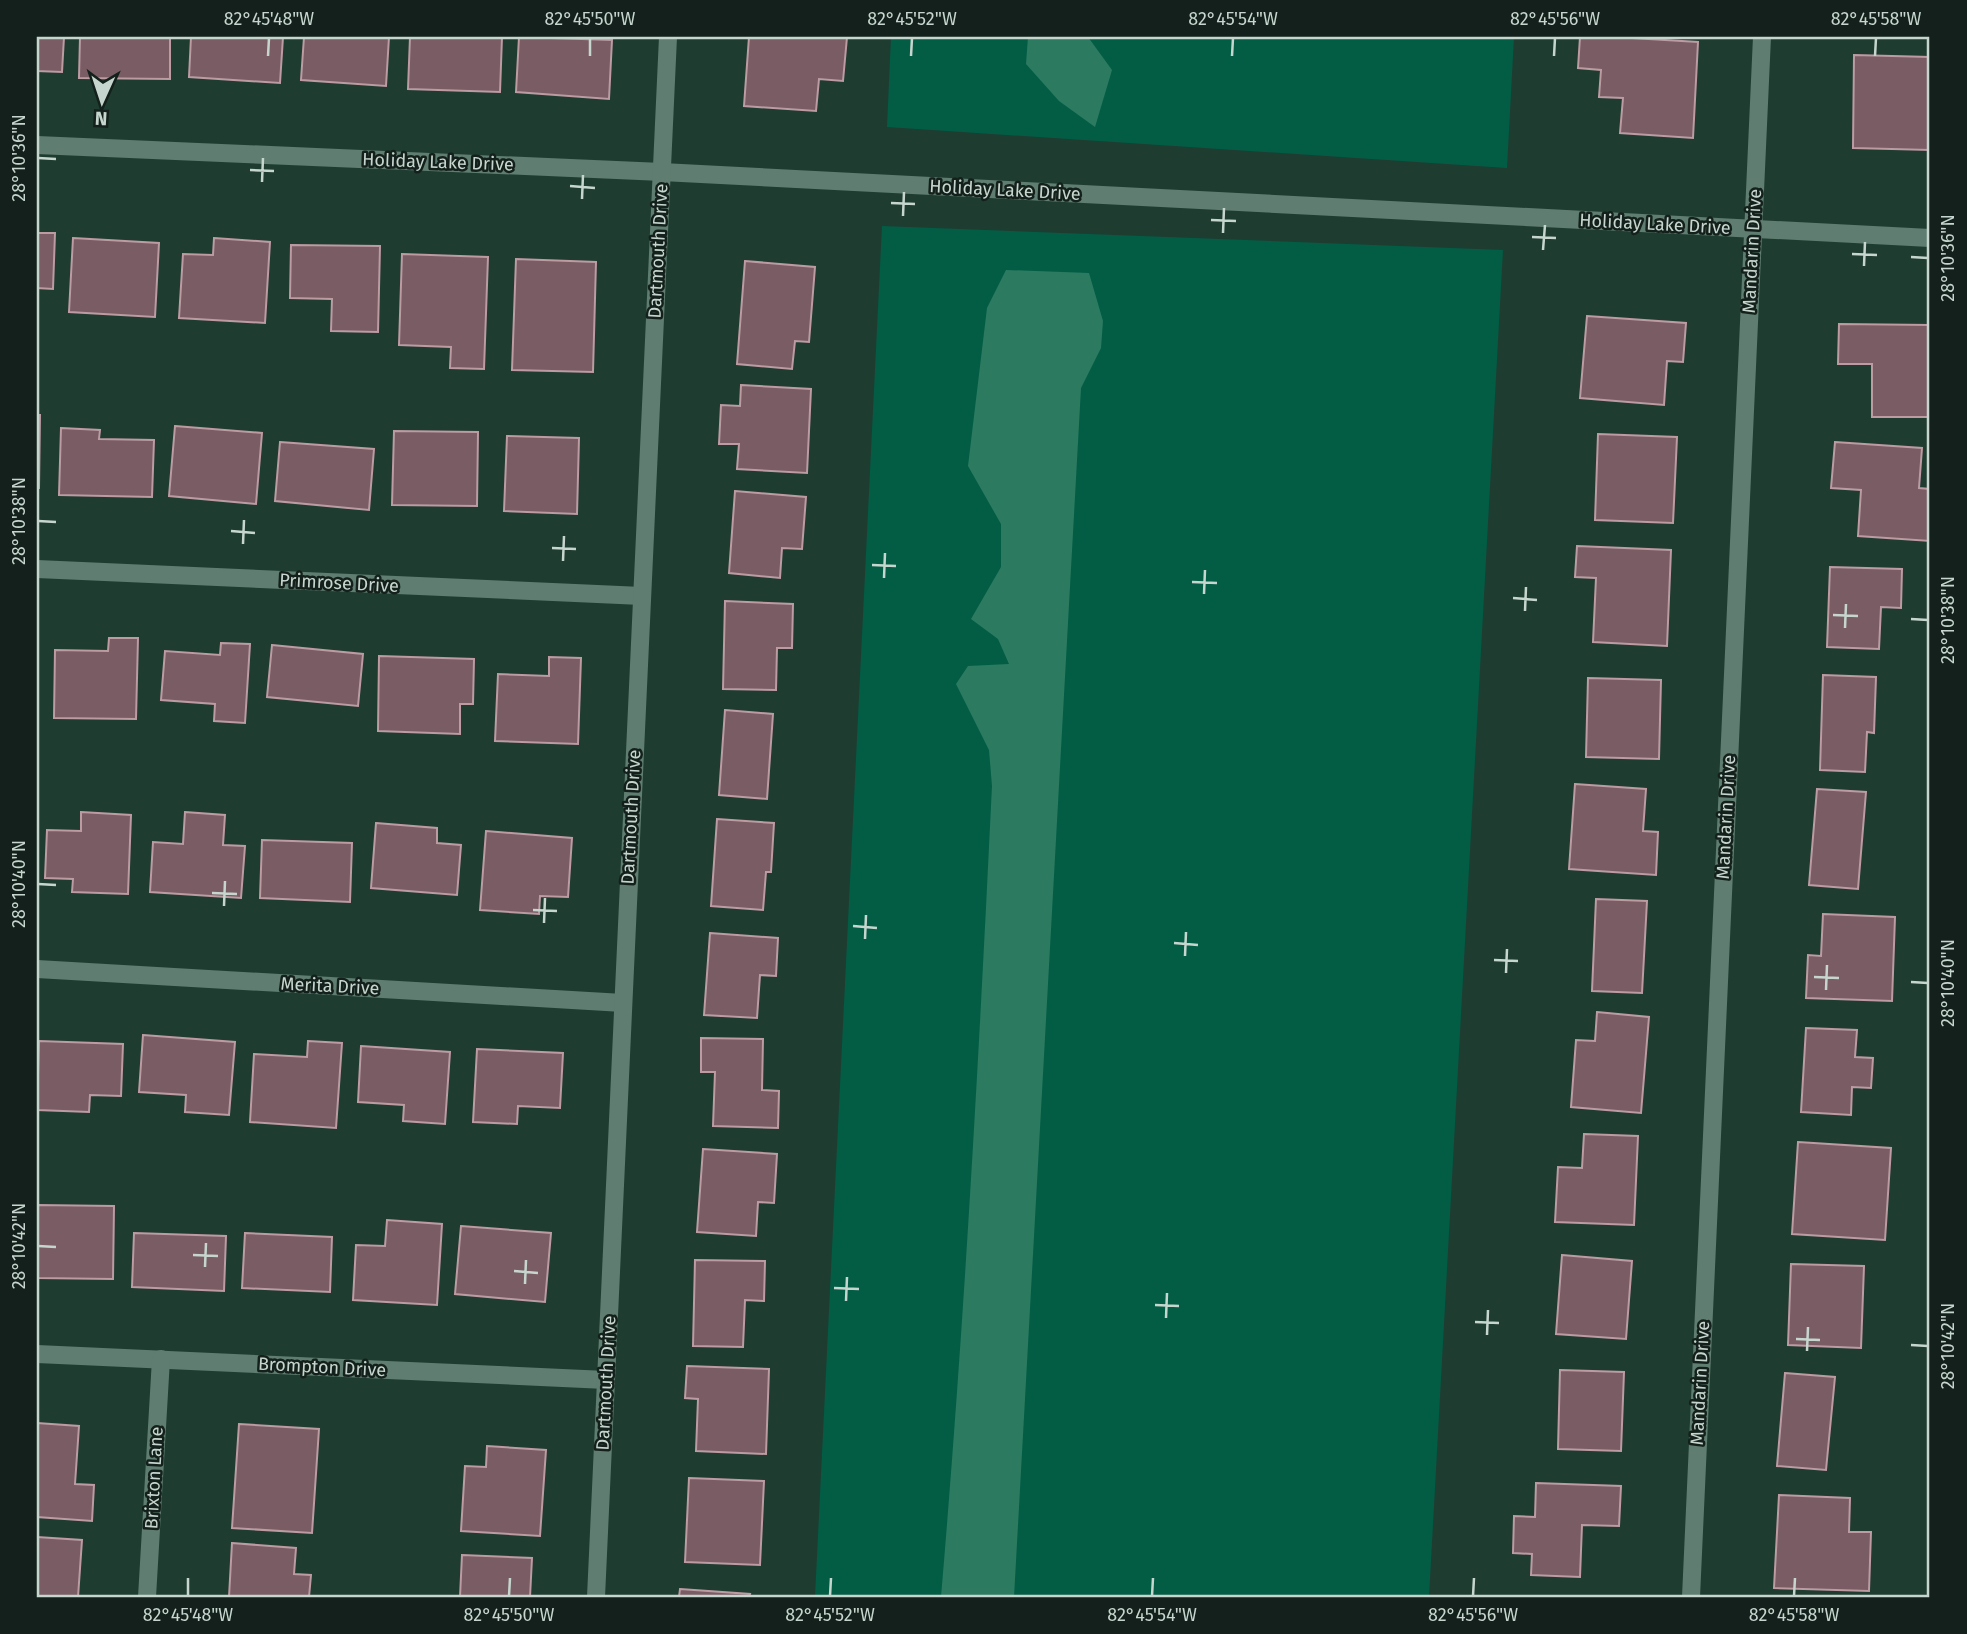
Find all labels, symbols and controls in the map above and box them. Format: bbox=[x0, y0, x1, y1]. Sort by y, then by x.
text: 82°45'48"W bbox=[224, 8, 314, 30]
text: 82°45'50"W bbox=[545, 8, 636, 30]
text: 82°45'52"W bbox=[867, 8, 957, 30]
text: 82°45'54"W bbox=[1188, 8, 1278, 30]
text: 82°45'56"W bbox=[1510, 8, 1600, 30]
text: 82°45'58"W bbox=[1831, 8, 1921, 30]
north arrow bbox=[66, 66, 136, 136]
text: N bbox=[94, 107, 108, 130]
text: 28°10'36"N bbox=[8, 114, 30, 202]
street label: Holiday Lake Drive bbox=[362, 148, 514, 176]
street label: Holiday Lake Drive bbox=[929, 175, 1081, 205]
street label: Dartmouth Drive bbox=[643, 183, 673, 319]
street label: Mandarin Drive bbox=[1738, 188, 1766, 314]
street label: Holiday Lake Drive bbox=[1579, 209, 1731, 239]
text: 28°10'36"N bbox=[1937, 214, 1959, 302]
text: 28°10'38"N bbox=[8, 477, 30, 565]
street label: Primrose Drive bbox=[279, 569, 399, 597]
text: 28°10'38"N bbox=[1937, 576, 1959, 664]
street label: Dartmouth Drive bbox=[616, 749, 646, 885]
street label: Mandarin Drive bbox=[1712, 754, 1740, 880]
text: 28°10'40"N bbox=[8, 840, 30, 928]
text: 28°10'40"N bbox=[1937, 939, 1959, 1027]
street label: Merita Drive bbox=[280, 972, 380, 1000]
text: 28°10'42"N bbox=[8, 1203, 30, 1289]
text: 28°10'42"N bbox=[1937, 1303, 1959, 1389]
street label: Dartmouth Drive bbox=[591, 1315, 621, 1451]
street label: Mandarin Drive bbox=[1686, 1320, 1714, 1446]
street label: Brompton Drive bbox=[257, 1353, 387, 1381]
street label: Brixton Lane bbox=[140, 1426, 168, 1530]
text: 82°45'48"W bbox=[143, 1604, 233, 1626]
text: 82°45'50"W bbox=[464, 1604, 555, 1626]
text: 82°45'52"W bbox=[785, 1604, 875, 1626]
text: 82°45'54"W bbox=[1107, 1604, 1197, 1626]
text: 82°45'56"W bbox=[1428, 1604, 1518, 1626]
text: 82°45'58"W bbox=[1749, 1604, 1839, 1626]

